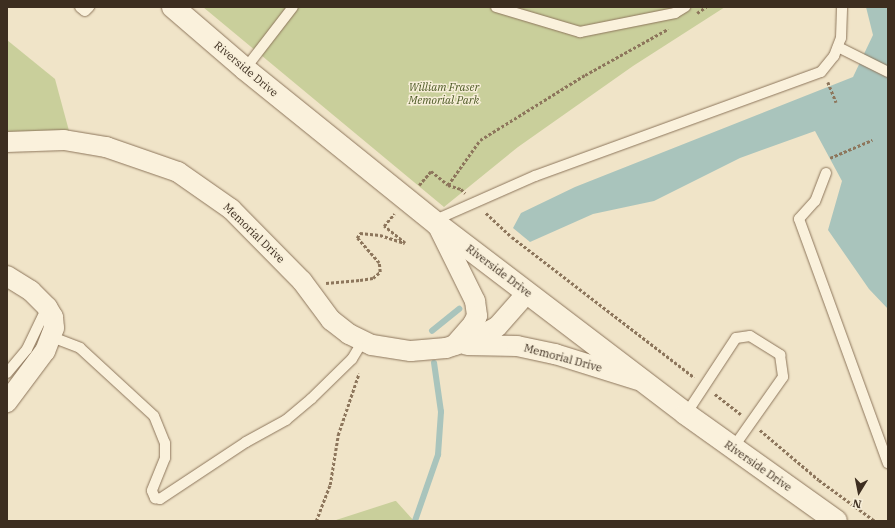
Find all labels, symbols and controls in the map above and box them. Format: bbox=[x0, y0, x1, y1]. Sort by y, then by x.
street label: Riverside Drive bbox=[211, 39, 281, 99]
park label: William Fraser Memorial Park bbox=[409, 81, 479, 107]
street label: Memorial Drive bbox=[221, 200, 287, 266]
street label: Riverside Drive bbox=[463, 242, 535, 300]
street label: Memorial Drive bbox=[523, 341, 603, 375]
street label: Riverside Drive bbox=[722, 438, 794, 494]
north arrow bbox=[839, 472, 879, 512]
text: N bbox=[851, 496, 862, 511]

